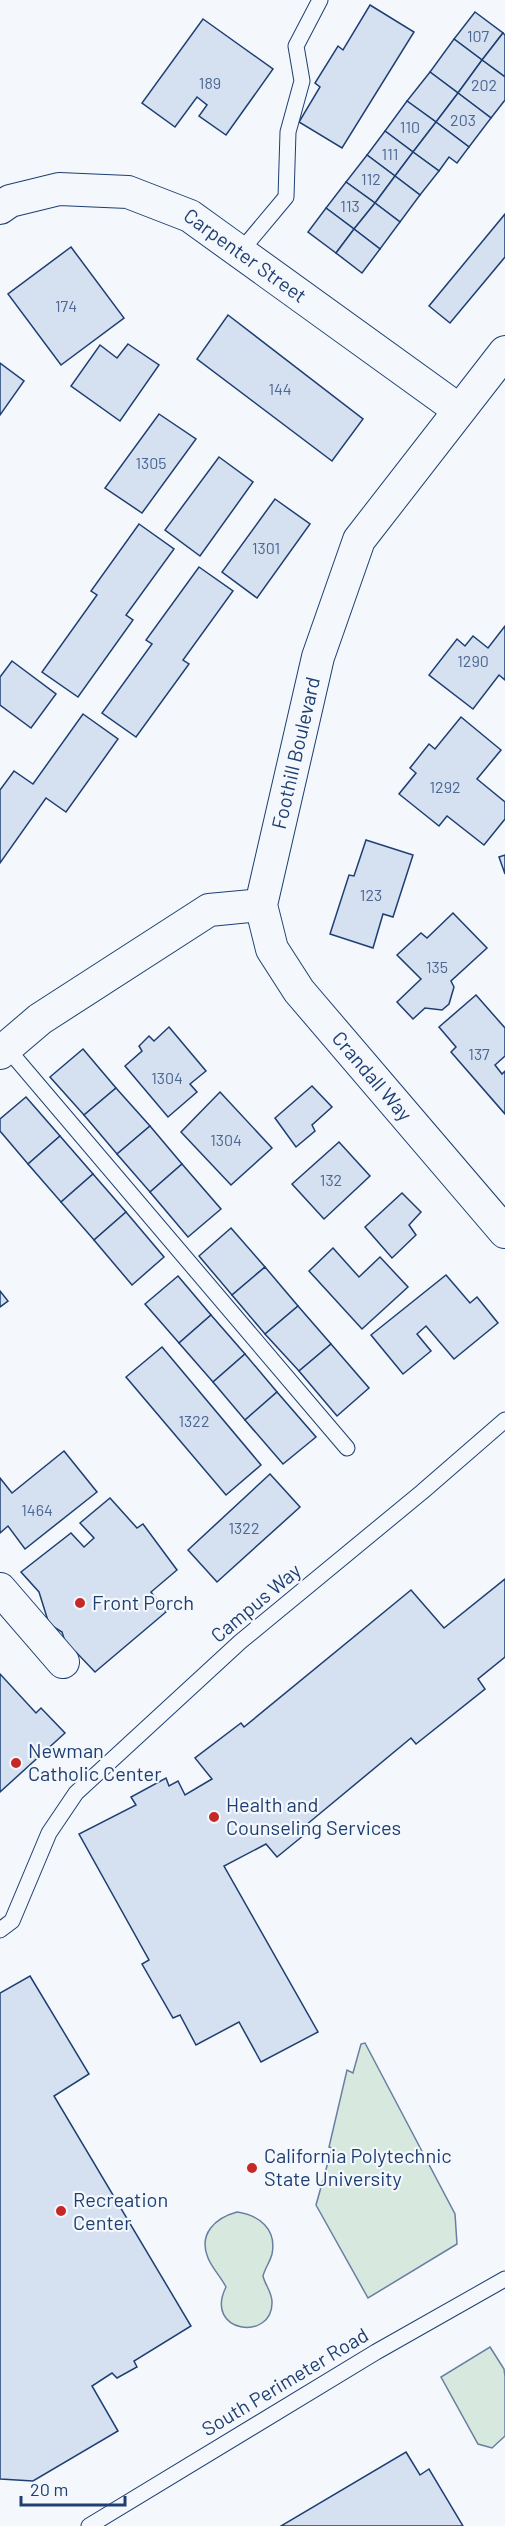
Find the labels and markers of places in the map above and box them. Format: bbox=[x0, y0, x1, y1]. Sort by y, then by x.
place label: Front Porch bbox=[92, 1590, 194, 1614]
marker: Front Porch bbox=[73, 1596, 87, 1610]
place label: Newman Catholic Center bbox=[28, 1738, 162, 1785]
marker: Newman Catholic Center bbox=[9, 1756, 23, 1770]
place label: Health and Counseling Services bbox=[226, 1792, 401, 1839]
marker: Health and Counseling Services bbox=[207, 1810, 221, 1824]
place label: California Polytechnic State University bbox=[264, 2143, 452, 2190]
marker: California Polytechnic State University bbox=[245, 2161, 259, 2175]
place label: Recreation Center bbox=[73, 2187, 168, 2234]
marker: Recreation Center bbox=[54, 2204, 68, 2218]

